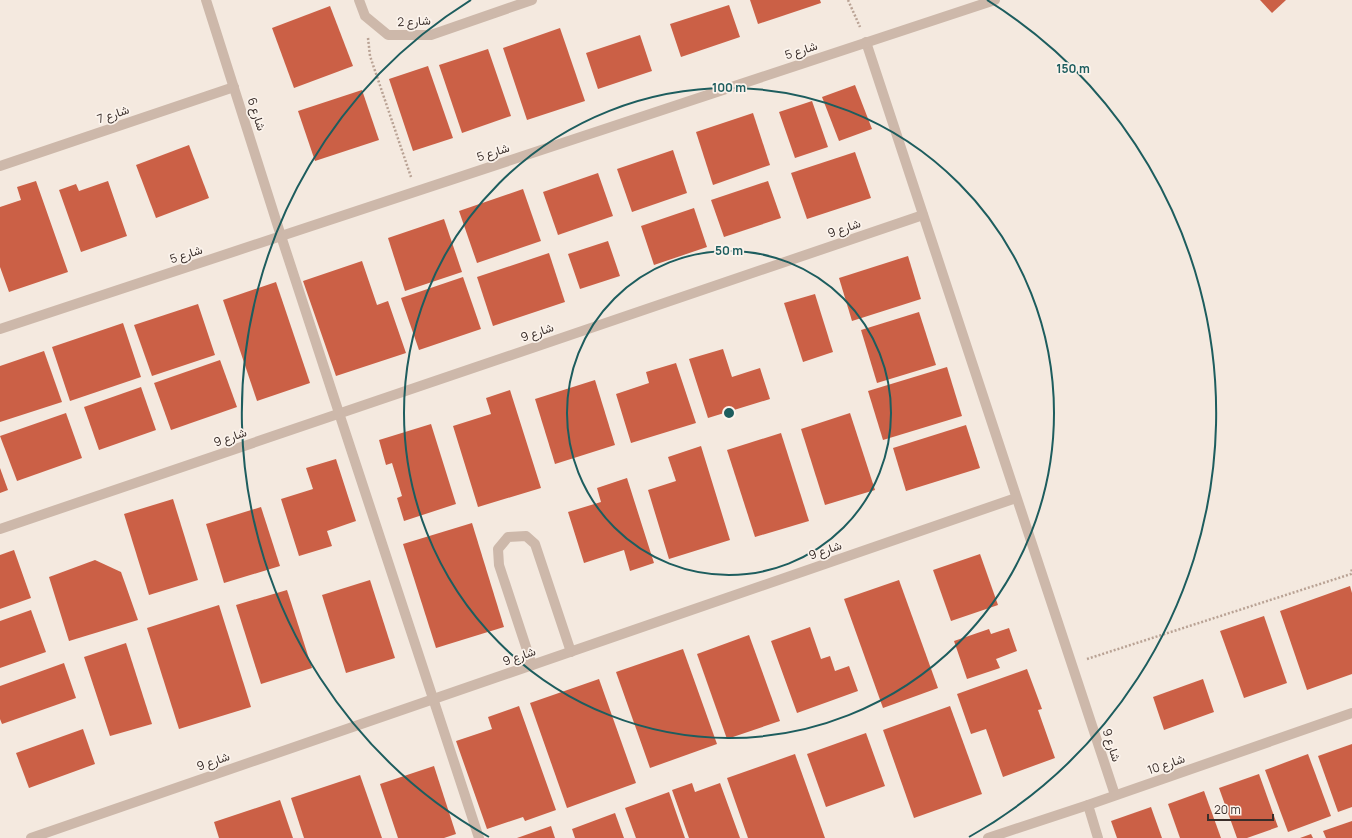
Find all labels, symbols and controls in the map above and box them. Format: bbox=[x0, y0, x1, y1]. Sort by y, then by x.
street label: شارع 2 bbox=[397, 12, 431, 31]
street label: شارع 5 bbox=[782, 37, 820, 64]
text: 150 m bbox=[1056, 60, 1090, 77]
text: 100 m bbox=[712, 79, 746, 96]
street label: شارع 6 bbox=[243, 95, 270, 133]
street label: شارع 7 bbox=[95, 101, 131, 128]
street label: شارع 5 bbox=[474, 139, 512, 166]
street label: شارع 9 bbox=[825, 214, 863, 243]
street label: شارع 5 bbox=[167, 241, 205, 268]
text: 50 m bbox=[715, 242, 743, 259]
street label: شارع 9 bbox=[518, 318, 556, 347]
centre of rings bbox=[722, 406, 736, 420]
street label: شارع 9 bbox=[211, 423, 249, 452]
street label: شارع 9 bbox=[806, 536, 844, 565]
street label: شارع 9 bbox=[500, 642, 538, 671]
street label: شارع 9 bbox=[1098, 726, 1125, 764]
street label: شارع 9 bbox=[194, 747, 232, 776]
street label: شارع 10 bbox=[1145, 750, 1187, 779]
scale bar bbox=[1208, 796, 1273, 822]
text: 20 m bbox=[1214, 801, 1241, 818]

